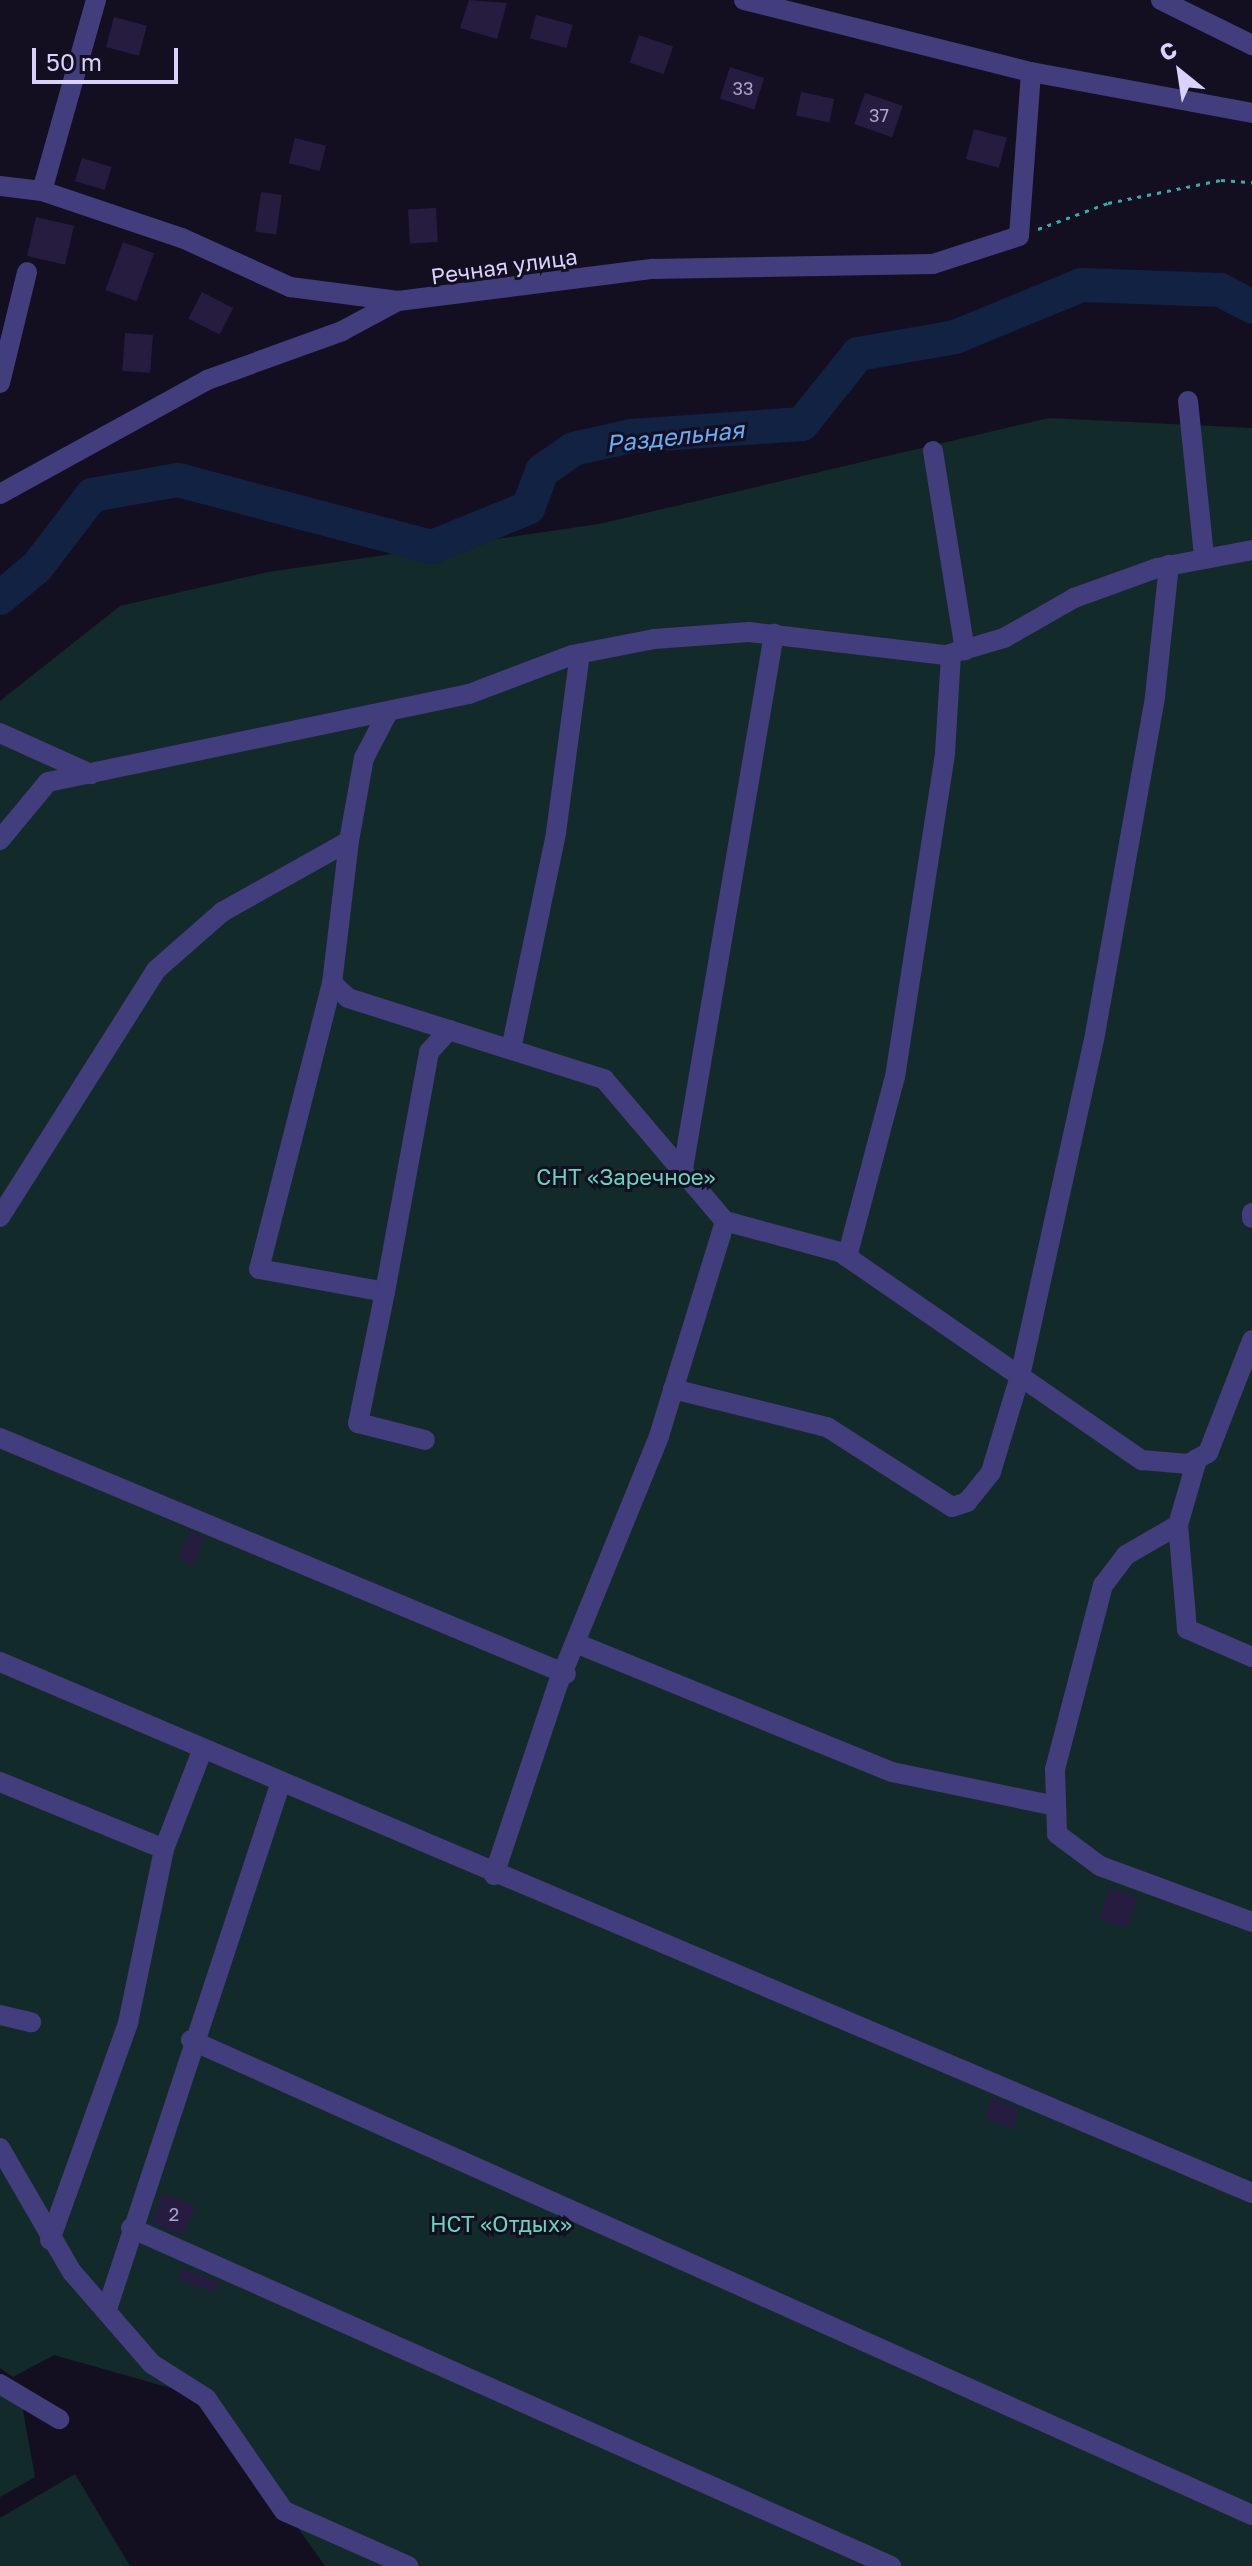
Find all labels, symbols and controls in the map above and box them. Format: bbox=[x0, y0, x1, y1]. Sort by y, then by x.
scale bar bbox=[36, 32, 182, 82]
north arrow bbox=[1140, 32, 1220, 112]
text: С bbox=[1154, 35, 1181, 66]
text: 50 m bbox=[46, 47, 102, 76]
house number: 33 bbox=[732, 77, 754, 99]
house number: 37 bbox=[869, 104, 889, 126]
street label: Речная улица bbox=[429, 243, 579, 289]
water label: Раздельная bbox=[605, 414, 745, 458]
park label: СНТ «Заречное» bbox=[536, 1164, 716, 1190]
house number: 2 bbox=[169, 2203, 179, 2225]
park label: НСТ «Отдых» bbox=[430, 2211, 572, 2237]

